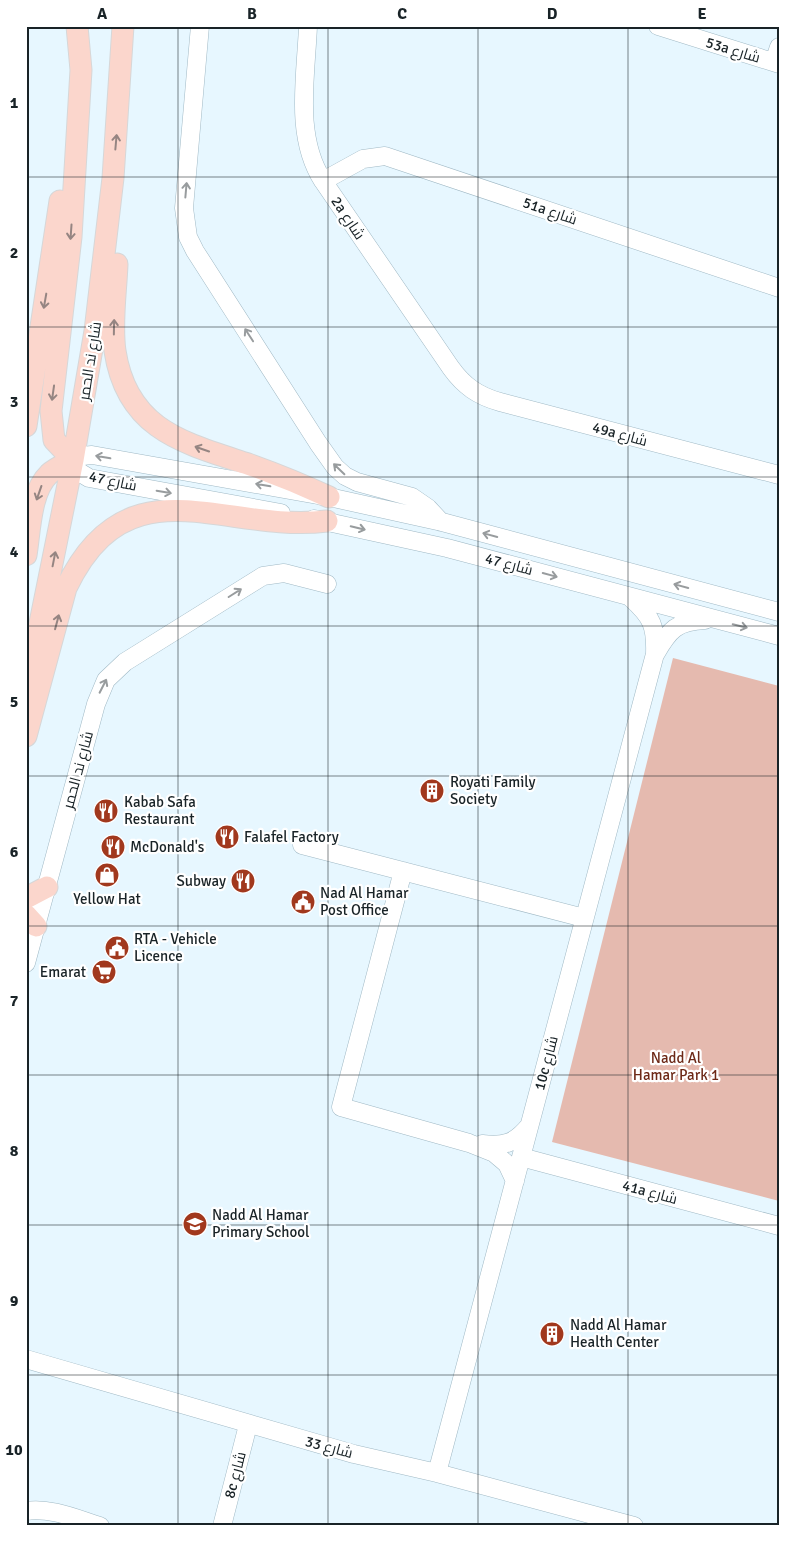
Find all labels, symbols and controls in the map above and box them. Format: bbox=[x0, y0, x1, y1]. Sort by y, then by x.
text: A bbox=[97, 4, 108, 24]
text: B bbox=[247, 4, 257, 24]
text: C bbox=[397, 4, 407, 24]
text: D bbox=[547, 4, 558, 24]
text: E bbox=[697, 4, 707, 24]
street label: 53a شارع bbox=[703, 33, 762, 69]
text: 1 bbox=[10, 93, 19, 113]
one-way arrow bbox=[111, 134, 121, 150]
one-way arrow bbox=[181, 182, 191, 198]
street label: 2a شارع bbox=[325, 193, 369, 244]
street label: 51a شارع bbox=[520, 193, 579, 231]
one-way arrow bbox=[67, 224, 76, 240]
text: 2 bbox=[10, 243, 18, 263]
one-way arrow bbox=[40, 292, 50, 308]
street label: شارع ند الحمر bbox=[75, 320, 107, 403]
one-way arrow bbox=[109, 320, 119, 336]
one-way arrow bbox=[243, 328, 253, 342]
one-way arrow bbox=[48, 385, 58, 401]
text: 3 bbox=[10, 392, 18, 412]
street label: 49a شارع bbox=[590, 418, 649, 452]
one-way arrow bbox=[194, 444, 210, 453]
one-way arrow bbox=[95, 451, 111, 461]
one-way arrow bbox=[333, 463, 345, 475]
street label: شارع 47 bbox=[87, 467, 139, 497]
one-way arrow bbox=[255, 479, 271, 489]
one-way arrow bbox=[34, 484, 43, 500]
one-way arrow bbox=[155, 487, 171, 497]
one-way arrow bbox=[349, 524, 365, 533]
one-way arrow bbox=[482, 530, 498, 540]
text: 4 bbox=[10, 542, 19, 562]
street label: شارع 47 bbox=[483, 549, 535, 581]
one-way arrow bbox=[49, 551, 59, 567]
one-way arrow bbox=[541, 571, 557, 580]
one-way arrow bbox=[673, 581, 689, 591]
one-way arrow bbox=[227, 588, 241, 598]
one-way arrow bbox=[53, 614, 63, 630]
one-way arrow bbox=[732, 622, 748, 632]
one-way arrow bbox=[98, 678, 108, 693]
text: 5 bbox=[10, 692, 18, 712]
street label: شارع ند الحمر bbox=[59, 729, 99, 812]
place label: Royati Family Society bbox=[450, 773, 536, 808]
building icon: Royati Family Society bbox=[419, 778, 445, 804]
place label: Kabab Safa Restaurant bbox=[124, 793, 196, 828]
restaurant icon: Kabab Safa Restaurant bbox=[93, 798, 119, 824]
restaurant icon: Falafel Factory bbox=[214, 824, 240, 850]
place label: Falafel Factory bbox=[244, 828, 339, 846]
restaurant icon: McDonald's bbox=[100, 834, 126, 860]
place label: McDonald's bbox=[130, 838, 205, 856]
text: 6 bbox=[10, 842, 19, 862]
shop icon: Yellow Hat bbox=[94, 862, 120, 888]
restaurant icon: Subway bbox=[230, 868, 256, 894]
place label: Subway bbox=[176, 872, 226, 890]
place label: Nad Al Hamar Post Office bbox=[320, 884, 409, 919]
public building icon: Nad Al Hamar Post Office bbox=[290, 889, 316, 915]
place label: Yellow Hat bbox=[73, 890, 141, 908]
place label: RTA - Vehicle Licence bbox=[134, 930, 217, 965]
public building icon: RTA - Vehicle Licence bbox=[104, 935, 130, 961]
supermarket icon: Emarat bbox=[91, 959, 117, 985]
place label: Emarat bbox=[40, 963, 86, 981]
text: 7 bbox=[10, 991, 19, 1011]
street label: 10c شارع bbox=[530, 1034, 564, 1093]
park label: Nadd Al Hamar Park 1 bbox=[633, 1049, 719, 1084]
text: 8 bbox=[10, 1141, 19, 1161]
street label: 41a شارع bbox=[620, 1176, 679, 1210]
place label: Nadd Al Hamar Primary School bbox=[212, 1206, 309, 1241]
school or university icon: Nadd Al Hamar Primary School bbox=[182, 1211, 208, 1237]
text: 9 bbox=[10, 1291, 19, 1311]
place label: Nadd Al Hamar Health Center bbox=[570, 1316, 667, 1351]
building icon: Nadd Al Hamar Health Center bbox=[539, 1321, 565, 1347]
street label: شارع 33 bbox=[303, 1432, 355, 1464]
text: 10 bbox=[5, 1440, 23, 1460]
street label: 8c شارع bbox=[220, 1450, 252, 1501]

